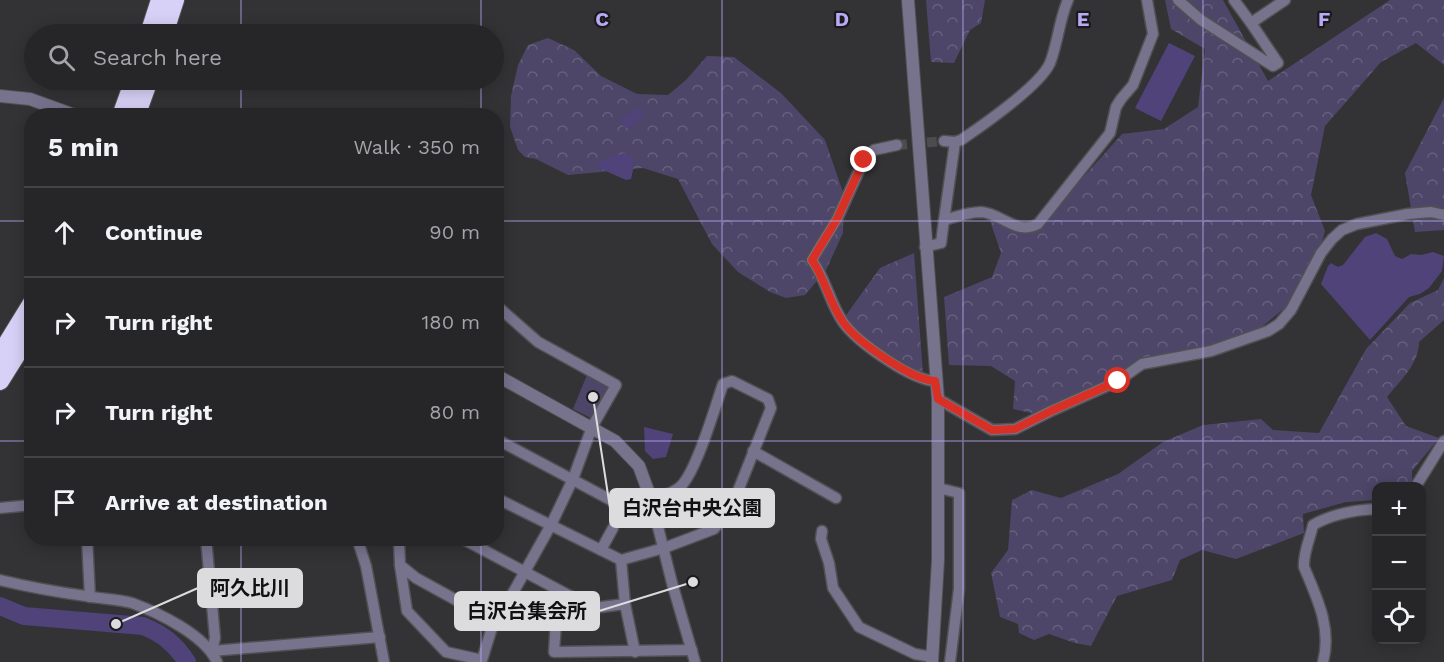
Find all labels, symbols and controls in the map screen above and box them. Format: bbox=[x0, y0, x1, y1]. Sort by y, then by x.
text: C bbox=[595, 7, 609, 31]
text: D bbox=[835, 7, 849, 31]
text: E bbox=[1077, 7, 1089, 31]
text: F bbox=[1318, 7, 1330, 31]
search box bbox=[24, 24, 504, 90]
icon: search bbox=[45, 41, 78, 74]
text: Search here bbox=[93, 45, 222, 70]
text: 5 min bbox=[48, 132, 119, 162]
text: Walk · 350 m bbox=[353, 135, 480, 159]
route end bbox=[850, 146, 876, 172]
icon: ahead bbox=[48, 216, 81, 249]
text: Continue bbox=[105, 220, 203, 245]
text: 90 m bbox=[429, 220, 480, 244]
icon: right bbox=[48, 306, 81, 339]
text: Turn right bbox=[105, 310, 212, 335]
text: 180 m bbox=[422, 310, 480, 334]
route start bbox=[1104, 367, 1130, 393]
icon: right bbox=[48, 396, 81, 429]
text: Turn right bbox=[105, 400, 212, 425]
text: 80 m bbox=[429, 400, 480, 424]
map controls bbox=[1372, 482, 1426, 644]
button: + bbox=[1372, 482, 1426, 536]
icon: arrive bbox=[48, 486, 81, 519]
callout: 白沢台中央公園 bbox=[610, 489, 774, 527]
text: Arrive at destination bbox=[105, 490, 328, 515]
text: 白沢台中央公園 bbox=[622, 496, 762, 520]
button: − bbox=[1372, 536, 1426, 590]
callout: 阿久比川 bbox=[198, 569, 302, 607]
text: 阿久比川 bbox=[210, 576, 290, 600]
button: locate bbox=[1372, 590, 1426, 644]
callout: 白沢台集会所 bbox=[455, 592, 599, 630]
text: 白沢台集会所 bbox=[467, 599, 587, 623]

